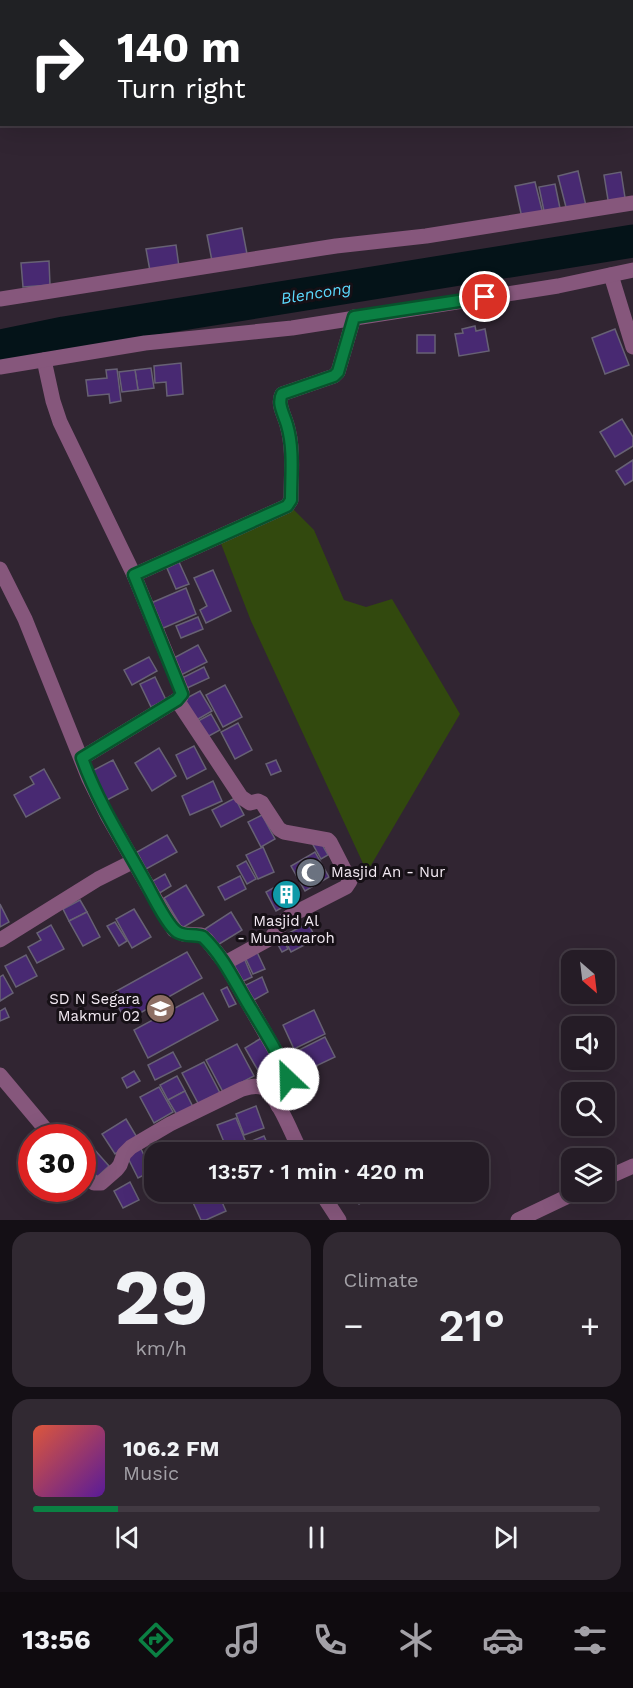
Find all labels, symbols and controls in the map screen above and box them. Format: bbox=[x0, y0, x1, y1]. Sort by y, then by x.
text: 140 m bbox=[117, 23, 241, 72]
icon: right bbox=[18, 24, 96, 102]
text: Turn right bbox=[117, 73, 246, 105]
pin bbox=[459, 271, 510, 322]
water label: Blencong bbox=[279, 278, 353, 308]
icon: arrive bbox=[468, 280, 501, 313]
mosque icon: Masjid An - Nur bbox=[294, 856, 326, 888]
place label: Masjid An - Nur bbox=[331, 863, 445, 881]
building icon: Masjid Al - Munawaroh bbox=[270, 878, 302, 910]
place label: Masjid Al - Munawaroh bbox=[237, 912, 335, 947]
north arrow bbox=[561, 950, 615, 1004]
map controls bbox=[561, 950, 615, 1202]
place label: SD N Segara Makmur 02 bbox=[49, 990, 141, 1025]
school or university icon: SD N Segara Makmur 02 bbox=[145, 992, 177, 1024]
button: sound bbox=[561, 1016, 615, 1070]
position arrow bbox=[256, 1047, 320, 1111]
button: search bbox=[561, 1082, 615, 1136]
speed limit sign: 30 bbox=[18, 1124, 96, 1202]
button: layers bbox=[561, 1148, 615, 1202]
text: 13:57 · 1 min · 420 m bbox=[208, 1159, 425, 1184]
text: 29 bbox=[114, 1251, 209, 1343]
text: Climate bbox=[344, 1268, 419, 1292]
text: 21° bbox=[438, 1299, 505, 1352]
text: − bbox=[344, 1306, 363, 1345]
text: + bbox=[580, 1306, 600, 1345]
text: km/h bbox=[135, 1336, 187, 1360]
text: 106.2 FM bbox=[123, 1436, 219, 1461]
text: Music bbox=[123, 1461, 179, 1485]
icon: previous bbox=[111, 1521, 144, 1554]
icon: pause bbox=[300, 1521, 333, 1554]
icon: next bbox=[489, 1521, 522, 1554]
icon: directions bbox=[135, 1619, 177, 1661]
icon: music bbox=[222, 1619, 264, 1661]
icon: phone bbox=[309, 1619, 351, 1661]
icon: climate bbox=[395, 1619, 437, 1661]
icon: car bbox=[482, 1619, 524, 1661]
icon: filters bbox=[569, 1619, 611, 1661]
text: 13:56 bbox=[22, 1624, 91, 1656]

